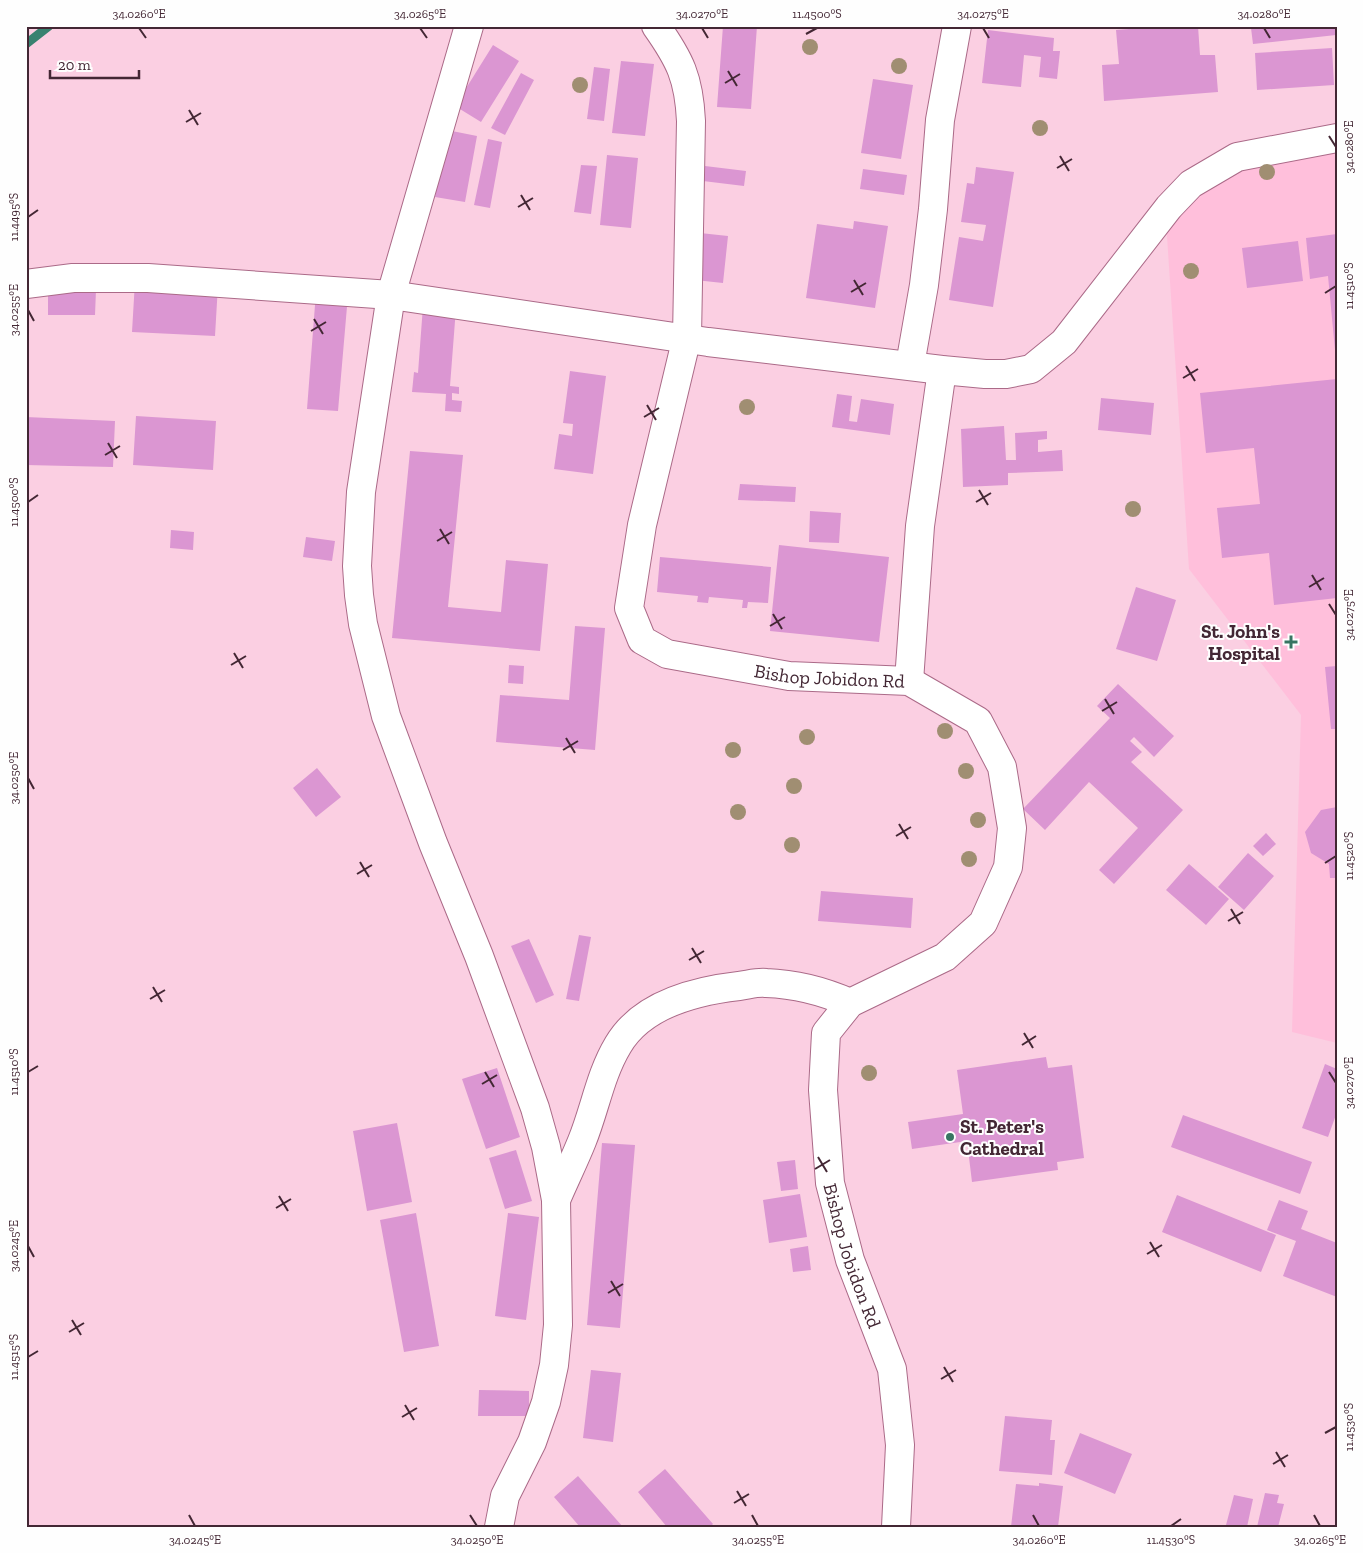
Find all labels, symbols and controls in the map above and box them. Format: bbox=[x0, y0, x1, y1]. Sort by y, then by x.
text: 34.0260°E bbox=[113, 7, 165, 21]
text: 34.0265°E bbox=[394, 7, 446, 21]
text: 34.0270°E bbox=[676, 7, 728, 21]
text: 11.4500°S bbox=[792, 7, 842, 21]
text: 34.0275°E bbox=[957, 7, 1009, 21]
text: 34.0280°E bbox=[1238, 7, 1290, 21]
scale bar bbox=[50, 48, 139, 80]
text: 20 m bbox=[58, 56, 91, 74]
text: 34.0280°E bbox=[1342, 121, 1356, 173]
text: 11.4495°S bbox=[7, 193, 21, 241]
text: 11.4510°S bbox=[1342, 262, 1356, 310]
text: 34.0255°E bbox=[7, 284, 21, 336]
text: 11.4500°S bbox=[7, 477, 21, 527]
text: 34.0275°E bbox=[1342, 589, 1356, 641]
place label: St. John's Hospital bbox=[1201, 620, 1281, 665]
marker: St. John's Hospital bbox=[1284, 635, 1298, 649]
street label: Bishop Jobidon Rd bbox=[752, 659, 906, 693]
text: 34.0250°E bbox=[7, 752, 21, 804]
text: 11.4520°S bbox=[1342, 832, 1356, 880]
text: 11.4510°S bbox=[7, 1048, 21, 1096]
text: 34.0270°E bbox=[1342, 1057, 1356, 1109]
place label: St. Peter's Cathedral bbox=[960, 1115, 1044, 1160]
marker: St. Peter's Cathedral bbox=[944, 1131, 956, 1143]
street label: Bishop Jobidon Rd bbox=[819, 1181, 886, 1332]
text: 34.0245°E bbox=[7, 1220, 21, 1272]
text: 11.4515°S bbox=[7, 1334, 21, 1380]
text: 11.4530°S bbox=[1342, 1403, 1356, 1451]
text: 34.0245°E bbox=[169, 1533, 221, 1547]
text: 34.0250°E bbox=[451, 1533, 503, 1547]
text: 34.0255°E bbox=[732, 1533, 784, 1547]
text: 34.0260°E bbox=[1013, 1533, 1065, 1547]
text: 11.4530°S bbox=[1147, 1533, 1195, 1547]
text: 34.0265°E bbox=[1294, 1533, 1346, 1547]

